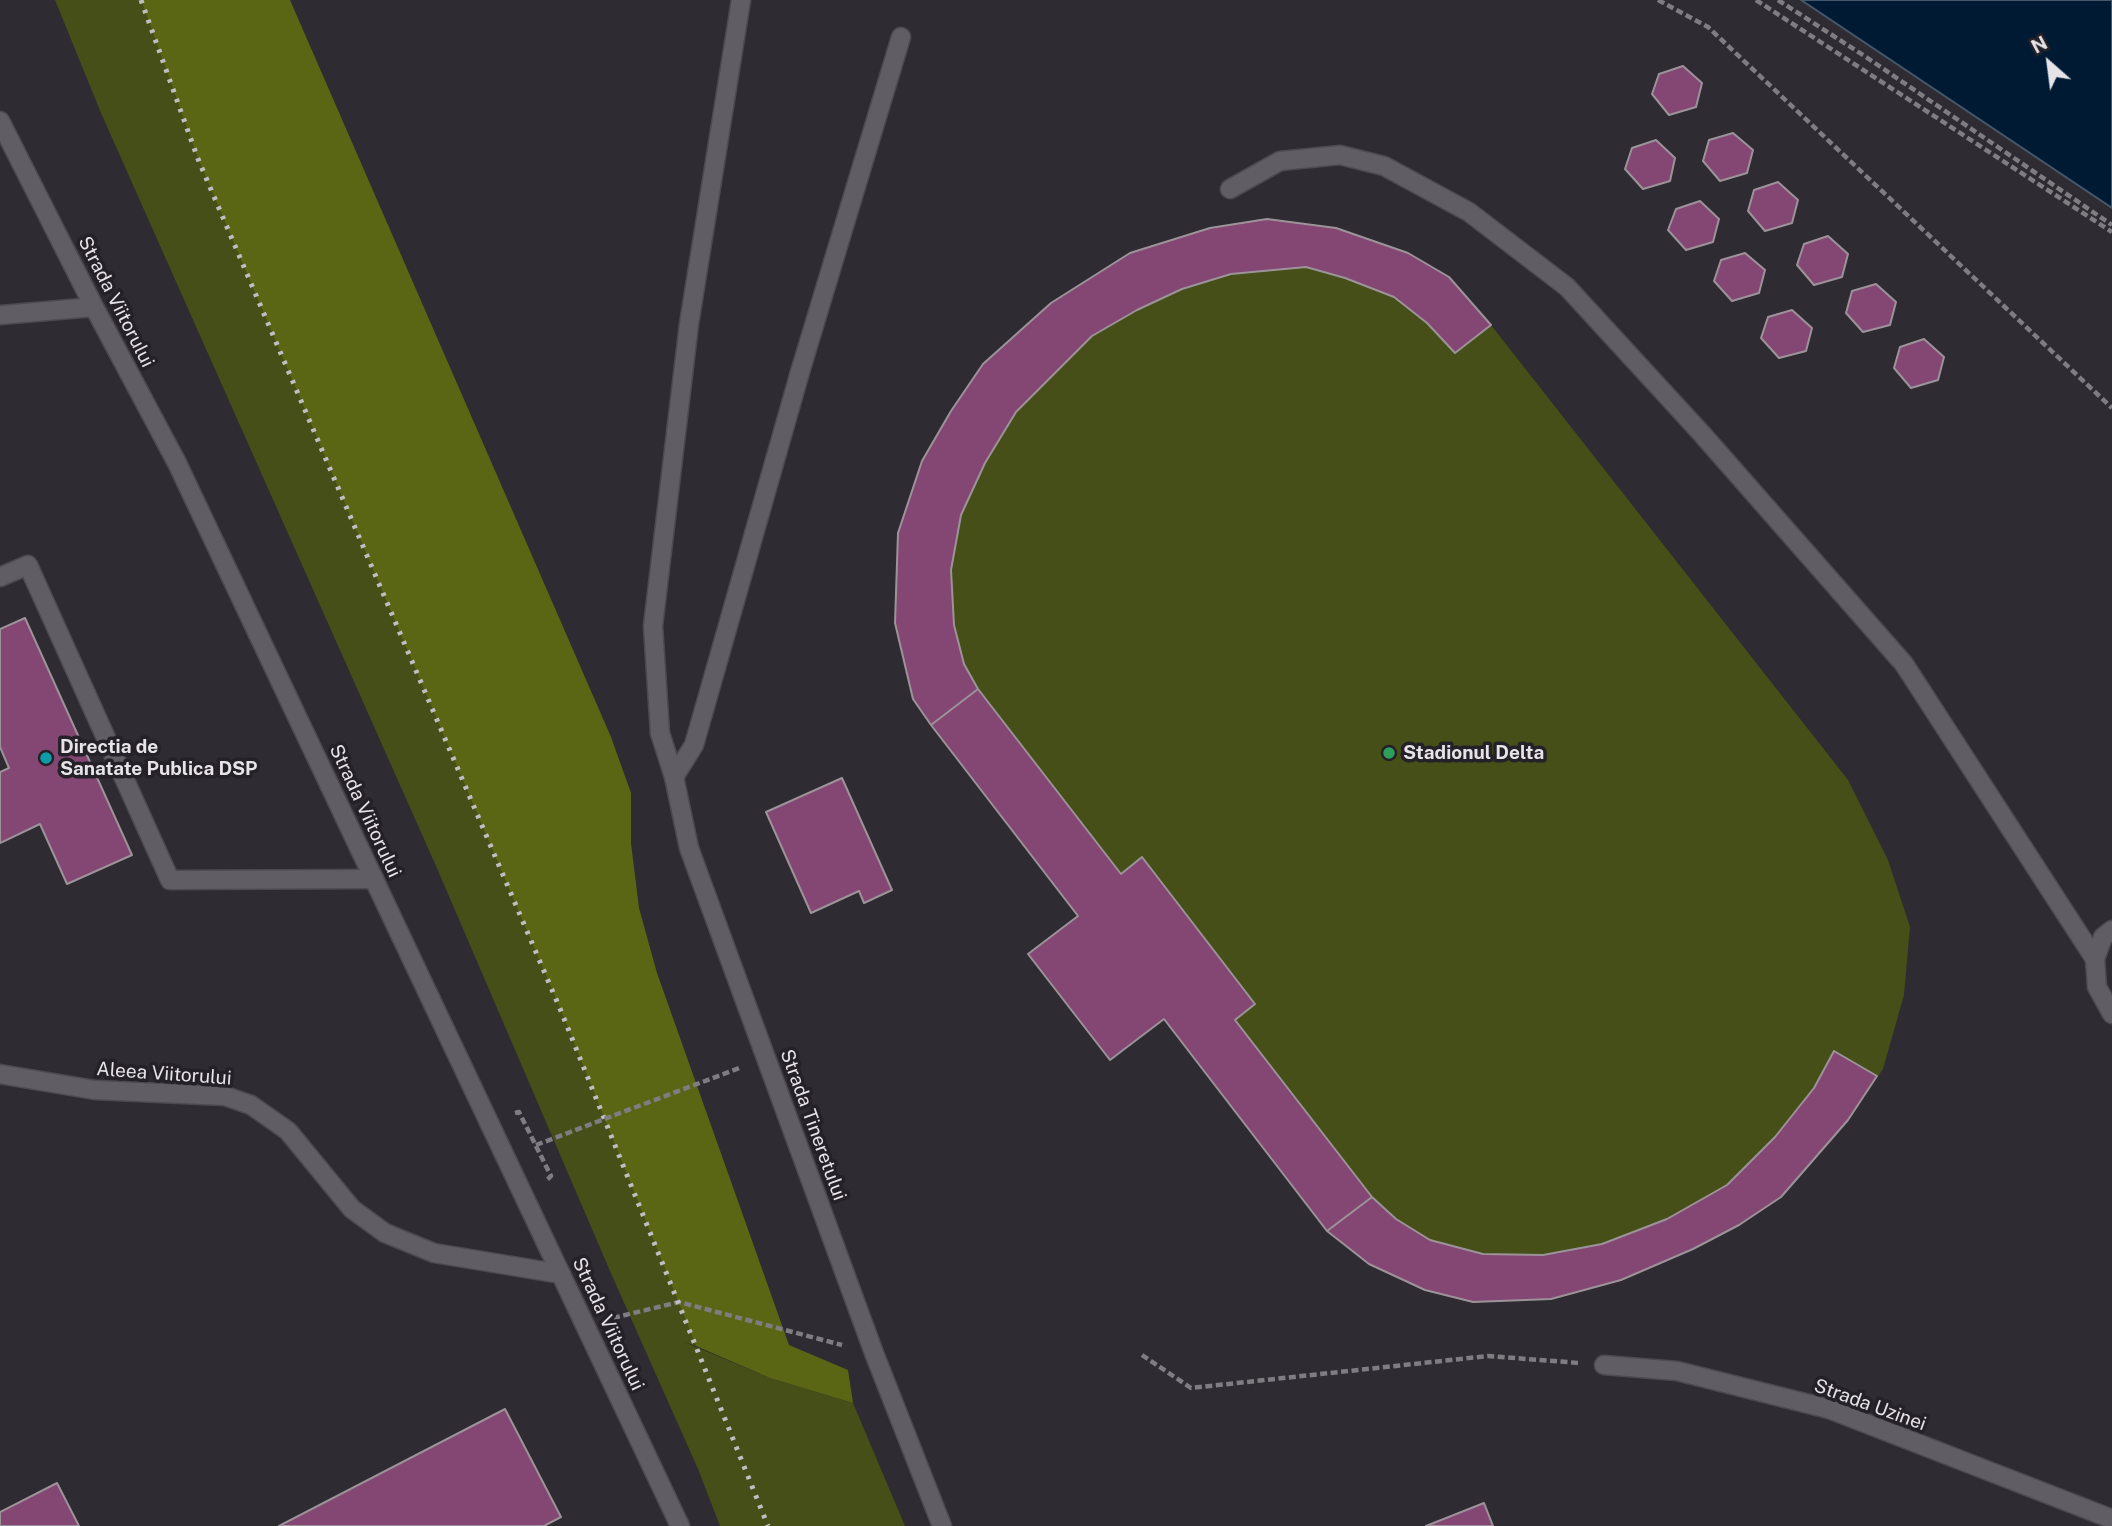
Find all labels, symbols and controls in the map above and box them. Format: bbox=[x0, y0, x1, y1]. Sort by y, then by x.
north arrow bbox=[2014, 28, 2084, 98]
text: N bbox=[2027, 31, 2051, 58]
street label: Strada Viitorului bbox=[73, 233, 159, 371]
place label: Directia de Sanatate Publica DSP bbox=[60, 736, 257, 780]
street label: Strada Viitorului bbox=[324, 741, 406, 881]
place label: Stadionul Delta bbox=[1403, 742, 1544, 764]
marker: Stadionul Delta bbox=[1381, 745, 1397, 761]
marker: Directia de Sanatate Publica DSP bbox=[38, 750, 54, 766]
street label: Strada Tineretului bbox=[775, 1046, 851, 1204]
street label: Aleea Viitorului bbox=[96, 1058, 232, 1090]
street label: Strada Viitorului bbox=[567, 1254, 649, 1394]
street label: Strada Uzinei bbox=[1811, 1374, 1929, 1436]

